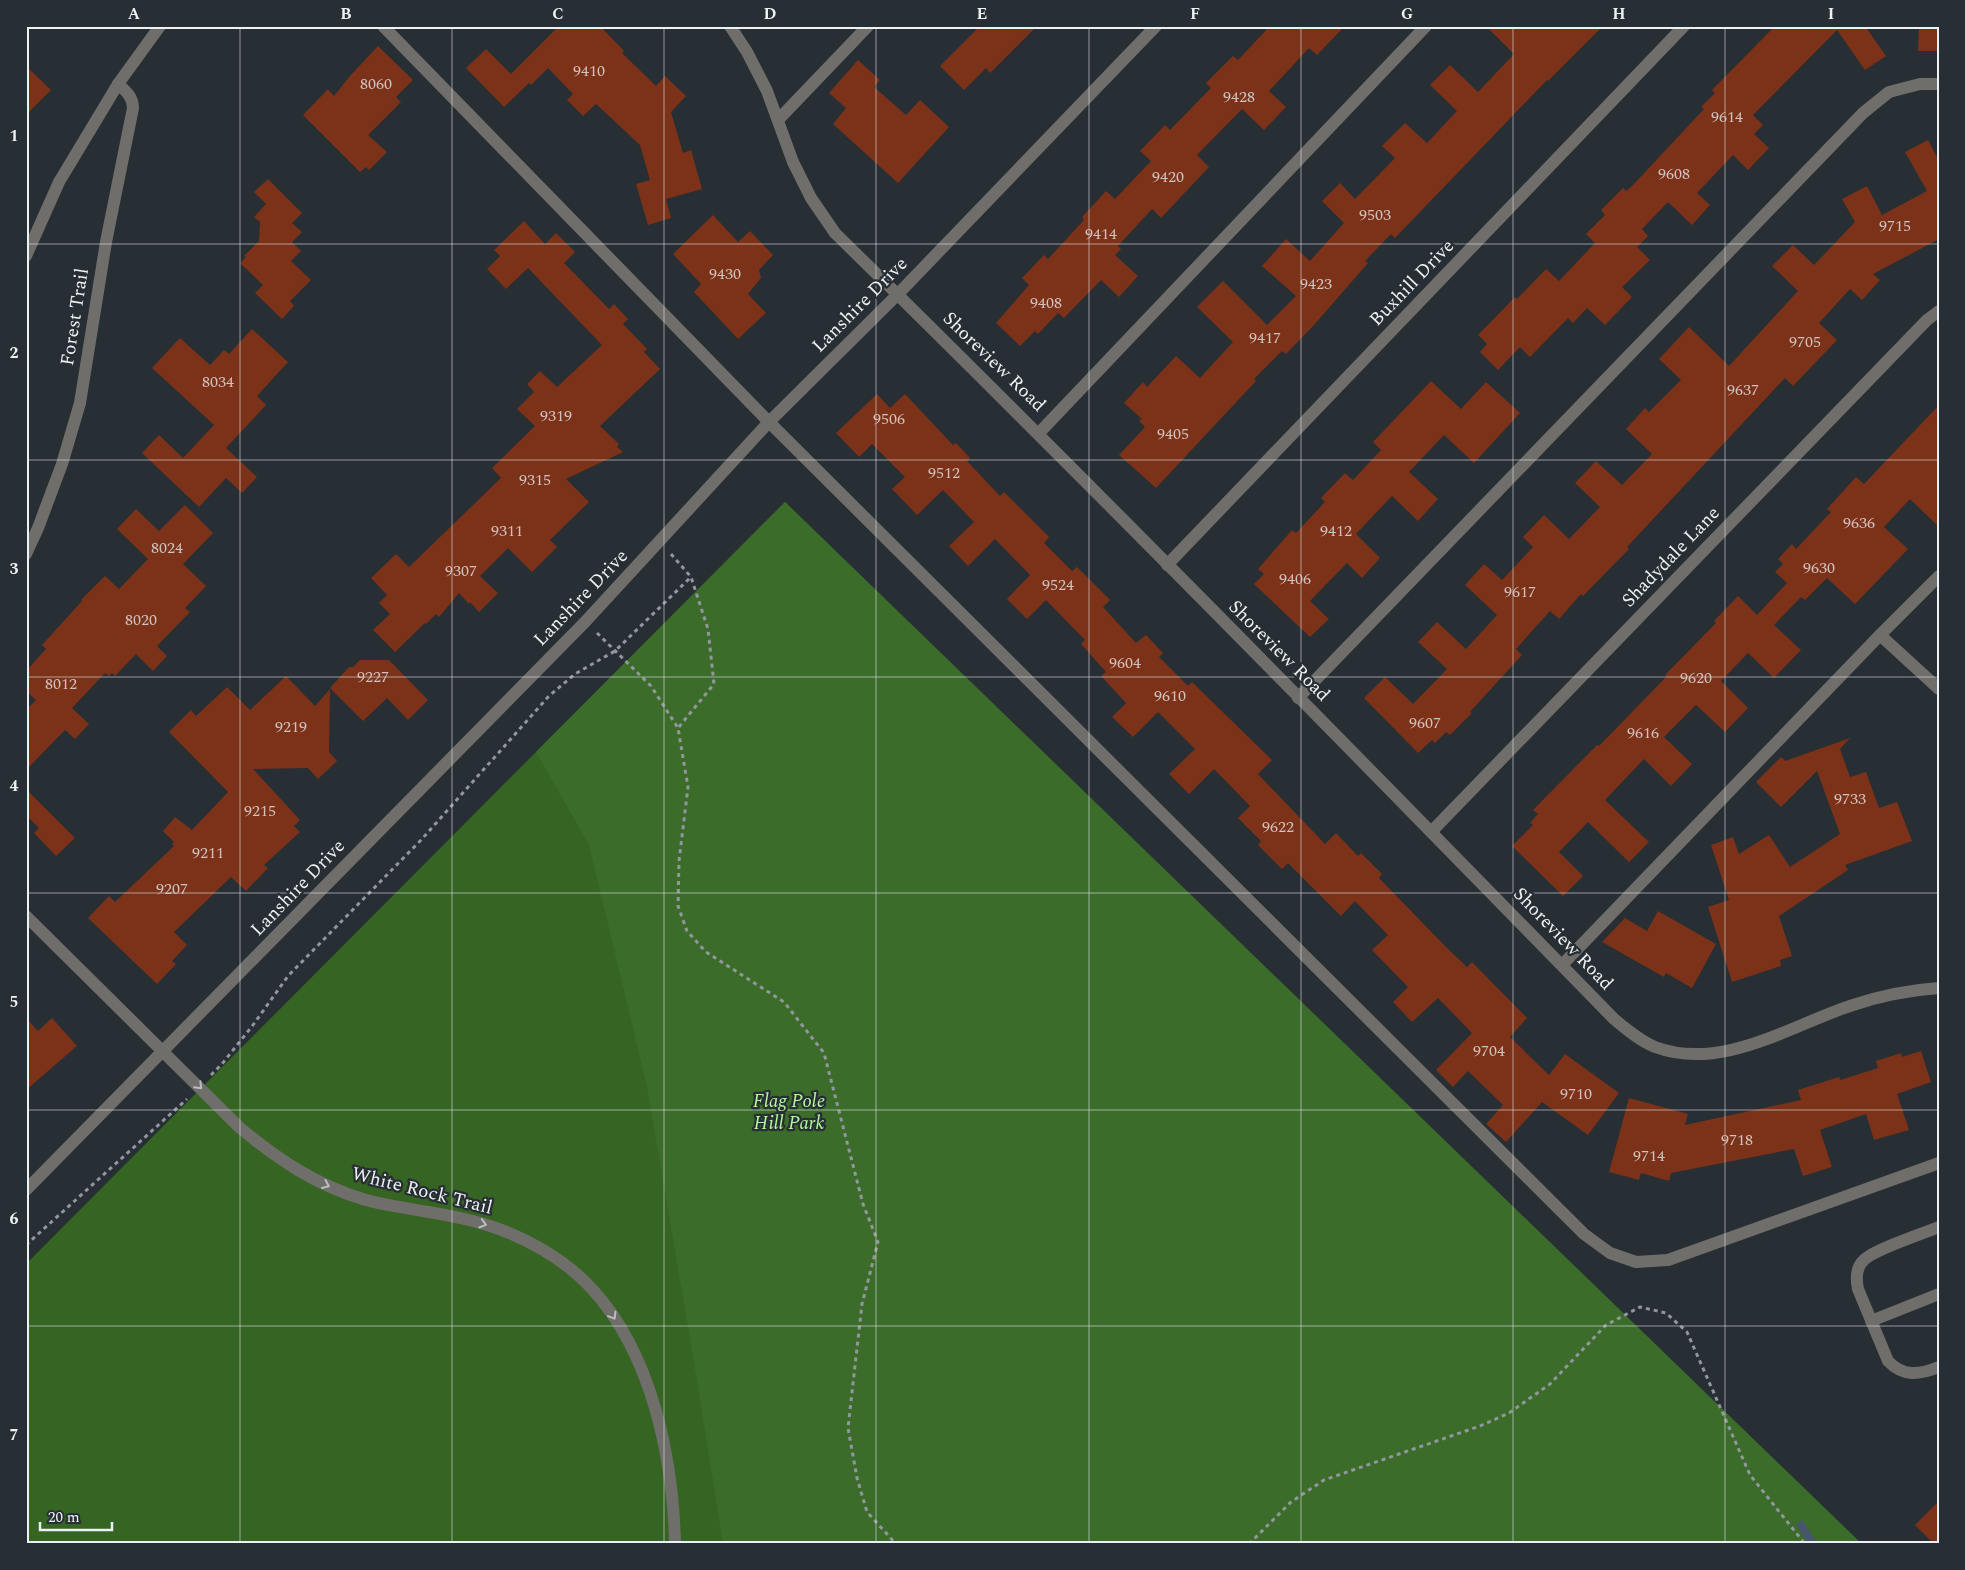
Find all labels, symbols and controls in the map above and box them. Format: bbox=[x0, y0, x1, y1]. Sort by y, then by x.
text: A bbox=[128, 2, 141, 26]
text: B bbox=[340, 2, 352, 26]
text: C bbox=[552, 2, 564, 26]
text: D bbox=[764, 2, 777, 26]
text: E bbox=[977, 2, 987, 26]
text: F bbox=[1190, 2, 1200, 26]
text: G bbox=[1401, 2, 1413, 26]
text: H bbox=[1612, 2, 1626, 26]
text: I bbox=[1828, 2, 1834, 26]
house number: 9410 bbox=[573, 59, 605, 83]
house number: 8060 bbox=[360, 72, 392, 96]
house number: 9428 bbox=[1223, 85, 1255, 109]
house number: 9614 bbox=[1711, 105, 1743, 129]
text: 1 bbox=[10, 124, 18, 148]
house number: 9608 bbox=[1658, 162, 1690, 186]
house number: 9420 bbox=[1152, 165, 1184, 189]
house number: 9503 bbox=[1359, 203, 1391, 227]
house number: 9715 bbox=[1879, 214, 1911, 238]
house number: 9414 bbox=[1085, 222, 1117, 246]
street label: Buxhill Drive bbox=[1363, 233, 1461, 333]
street label: Lanshire Drive bbox=[805, 250, 915, 360]
house number: 9430 bbox=[709, 262, 741, 286]
street label: Forest Trail bbox=[53, 266, 97, 368]
house number: 9423 bbox=[1300, 272, 1332, 296]
house number: 9408 bbox=[1030, 291, 1062, 315]
street label: Shoreview Road bbox=[936, 305, 1052, 419]
house number: 9417 bbox=[1249, 326, 1281, 350]
house number: 9705 bbox=[1789, 330, 1821, 354]
text: 2 bbox=[10, 341, 19, 365]
house number: 8034 bbox=[202, 370, 234, 394]
house number: 9637 bbox=[1727, 378, 1759, 402]
house number: 9319 bbox=[540, 404, 572, 428]
house number: 9506 bbox=[873, 407, 905, 431]
house number: 9405 bbox=[1157, 422, 1189, 446]
house number: 9512 bbox=[928, 461, 960, 485]
house number: 9315 bbox=[519, 468, 551, 492]
street label: Shadydale Lane bbox=[1615, 500, 1727, 614]
house number: 9636 bbox=[1843, 511, 1875, 535]
house number: 9311 bbox=[491, 519, 523, 543]
house number: 9412 bbox=[1320, 519, 1352, 543]
house number: 8024 bbox=[151, 536, 183, 560]
street label: Lanshire Drive bbox=[527, 543, 635, 653]
house number: 9630 bbox=[1803, 556, 1835, 580]
text: 3 bbox=[10, 557, 19, 581]
house number: 9307 bbox=[445, 559, 477, 583]
house number: 9406 bbox=[1279, 567, 1311, 591]
house number: 9524 bbox=[1042, 573, 1074, 597]
house number: 9617 bbox=[1504, 580, 1536, 604]
street label: Shoreview Road bbox=[1221, 593, 1337, 709]
house number: 8020 bbox=[125, 608, 157, 632]
house number: 9604 bbox=[1109, 651, 1141, 675]
house number: 9227 bbox=[357, 665, 389, 689]
house number: 9620 bbox=[1680, 666, 1712, 690]
house number: 8012 bbox=[45, 672, 77, 696]
house number: 9610 bbox=[1154, 684, 1186, 708]
house number: 9607 bbox=[1409, 711, 1441, 735]
house number: 9219 bbox=[275, 715, 307, 739]
house number: 9616 bbox=[1627, 721, 1659, 745]
text: 4 bbox=[10, 774, 19, 798]
house number: 9733 bbox=[1834, 787, 1866, 811]
house number: 9215 bbox=[244, 799, 276, 823]
house number: 9622 bbox=[1262, 815, 1294, 839]
street label: Lanshire Drive bbox=[244, 833, 352, 943]
house number: 9211 bbox=[192, 841, 224, 865]
house number: 9207 bbox=[156, 877, 188, 901]
street label: Shoreview Road bbox=[1506, 881, 1620, 997]
text: 5 bbox=[10, 990, 18, 1014]
house number: 9704 bbox=[1473, 1039, 1505, 1063]
one-way arrow bbox=[193, 1081, 202, 1090]
house number: 9710 bbox=[1560, 1082, 1592, 1106]
park label: Flag Pole Hill Park bbox=[753, 1087, 825, 1138]
house number: 9718 bbox=[1721, 1128, 1753, 1152]
house number: 9714 bbox=[1633, 1144, 1665, 1168]
street label: White Rock Trail bbox=[348, 1159, 496, 1223]
one-way arrow bbox=[321, 1178, 330, 1189]
text: 6 bbox=[10, 1207, 19, 1231]
one-way arrow bbox=[479, 1219, 487, 1229]
one-way arrow bbox=[607, 1311, 617, 1320]
text: 7 bbox=[10, 1423, 19, 1447]
scale bar bbox=[40, 1500, 112, 1532]
text: 20 m bbox=[48, 1506, 80, 1529]

